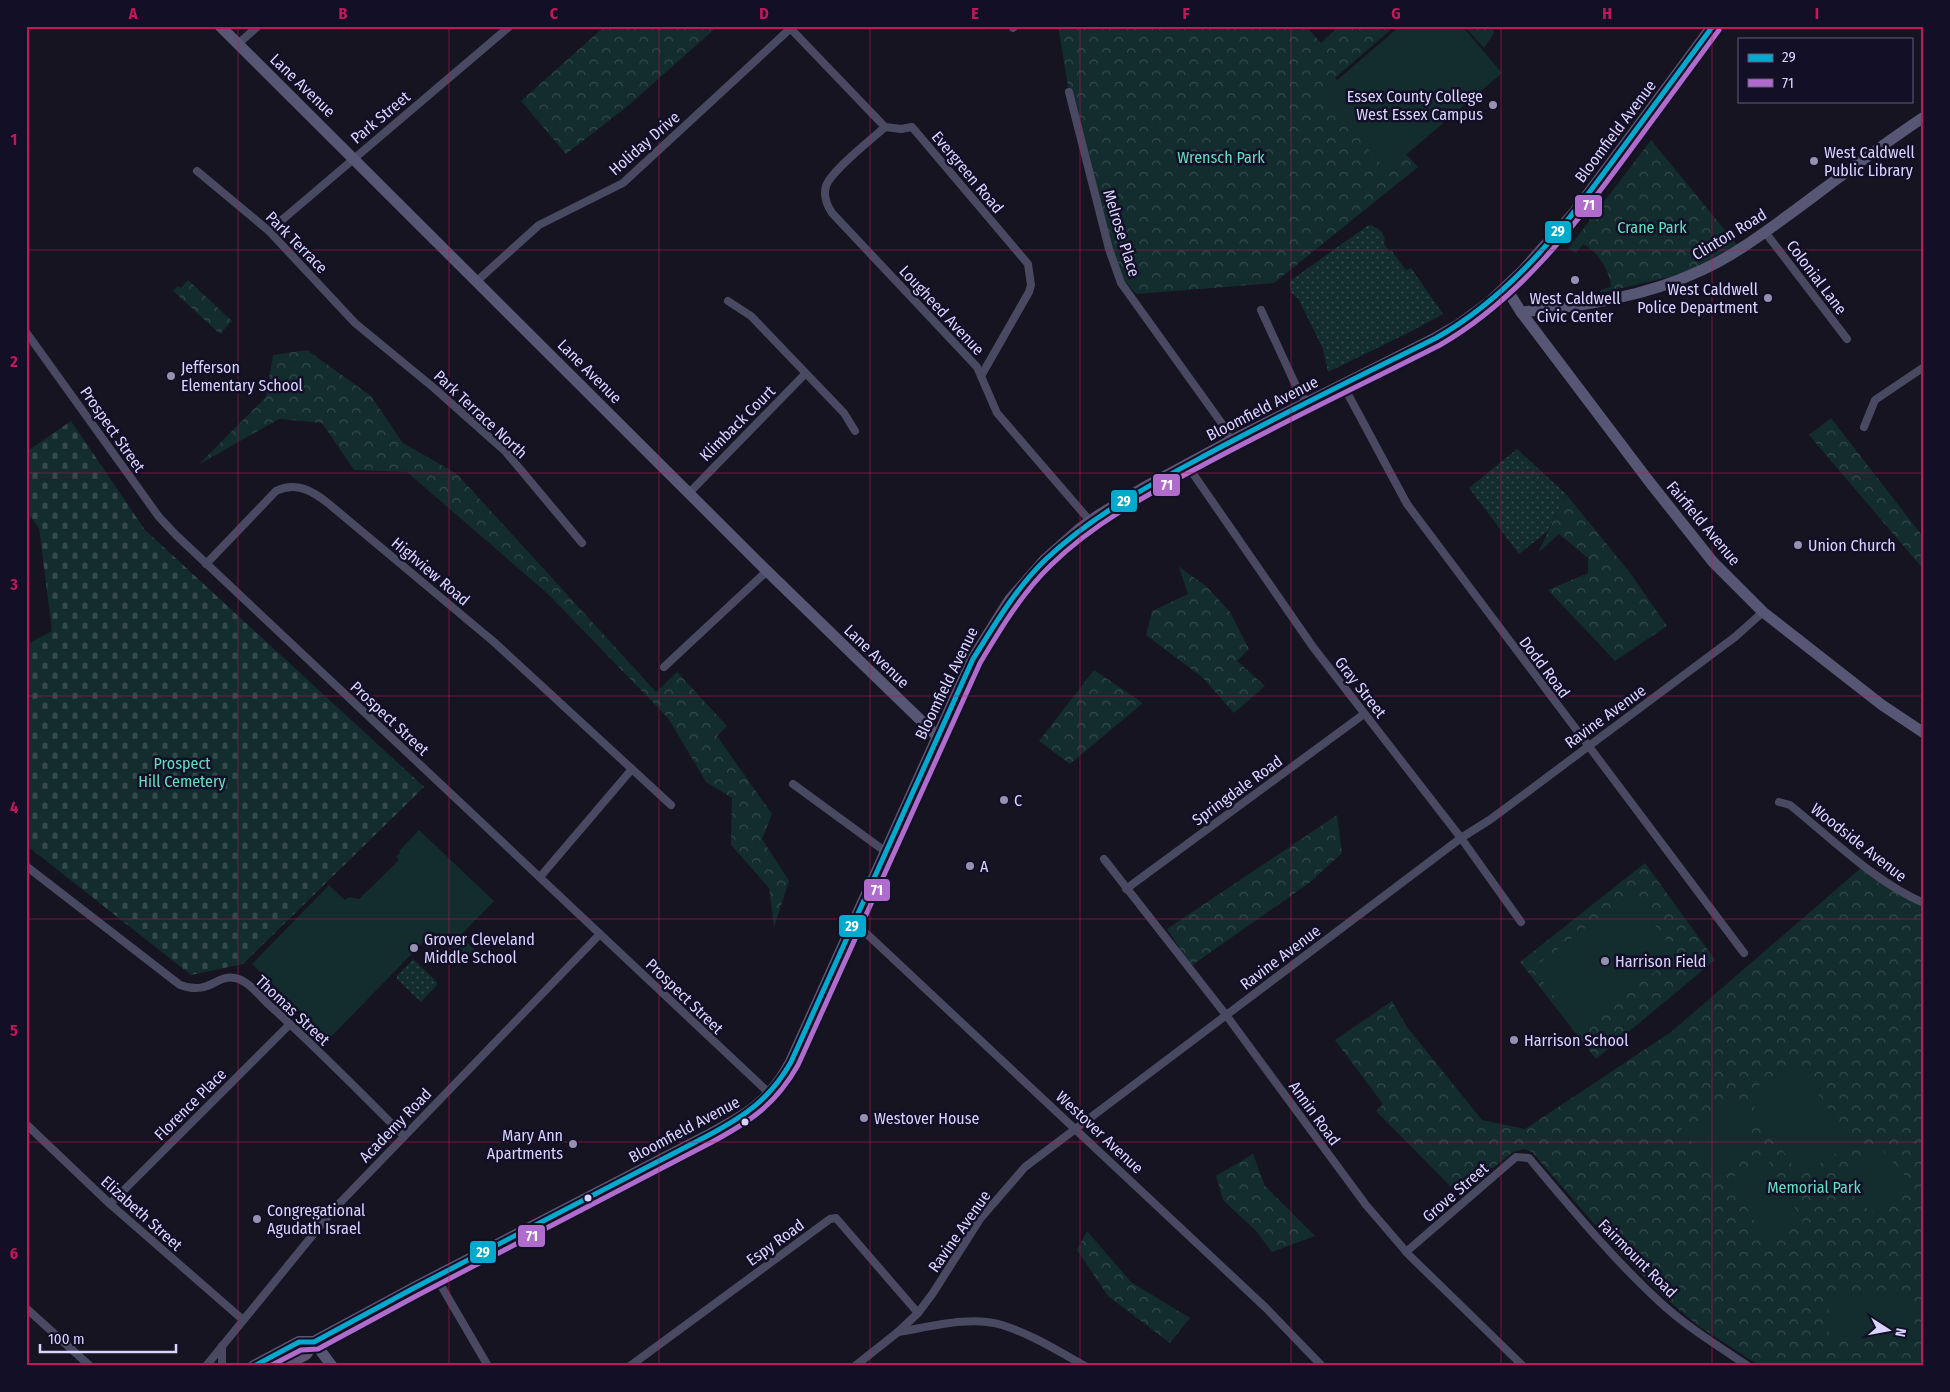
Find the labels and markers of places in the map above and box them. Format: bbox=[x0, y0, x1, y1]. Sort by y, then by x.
place label: Essex County College West Essex Campus bbox=[1347, 87, 1483, 124]
marker: Essex County College West Essex Campus bbox=[1487, 99, 1499, 111]
place label: West Caldwell Public Library bbox=[1824, 143, 1915, 180]
marker: West Caldwell Public Library bbox=[1808, 155, 1820, 167]
marker: West Caldwell Civic Center bbox=[1569, 274, 1581, 286]
place label: West Caldwell Police Department bbox=[1637, 280, 1759, 317]
place label: West Caldwell Civic Center bbox=[1530, 289, 1620, 326]
marker: West Caldwell Police Department bbox=[1762, 292, 1774, 304]
place label: Jefferson Elementary School bbox=[181, 358, 303, 395]
marker: Jefferson Elementary School bbox=[165, 370, 177, 382]
place label: Union Church bbox=[1808, 536, 1896, 555]
marker: Union Church bbox=[1792, 539, 1804, 551]
place label: C bbox=[1014, 791, 1022, 810]
marker: C bbox=[998, 794, 1010, 806]
place label: A bbox=[980, 857, 989, 876]
marker: A bbox=[964, 860, 976, 872]
place label: Grover Cleveland Middle School bbox=[424, 930, 535, 967]
marker: Grover Cleveland Middle School bbox=[408, 942, 420, 954]
place label: Harrison Field bbox=[1615, 952, 1706, 971]
marker: Harrison Field bbox=[1599, 955, 1611, 967]
place label: Harrison School bbox=[1524, 1031, 1628, 1050]
marker: Harrison School bbox=[1508, 1034, 1520, 1046]
place label: Westover House bbox=[874, 1109, 980, 1128]
marker: Westover House bbox=[858, 1112, 870, 1124]
unlabelled marker bbox=[740, 1117, 750, 1127]
place label: Mary Ann Apartments bbox=[487, 1126, 563, 1163]
marker: Mary Ann Apartments bbox=[567, 1138, 579, 1150]
unlabelled marker bbox=[583, 1193, 593, 1203]
place label: Congregational Agudath Israel bbox=[267, 1201, 365, 1238]
marker: Congregational Agudath Israel bbox=[251, 1213, 263, 1225]

